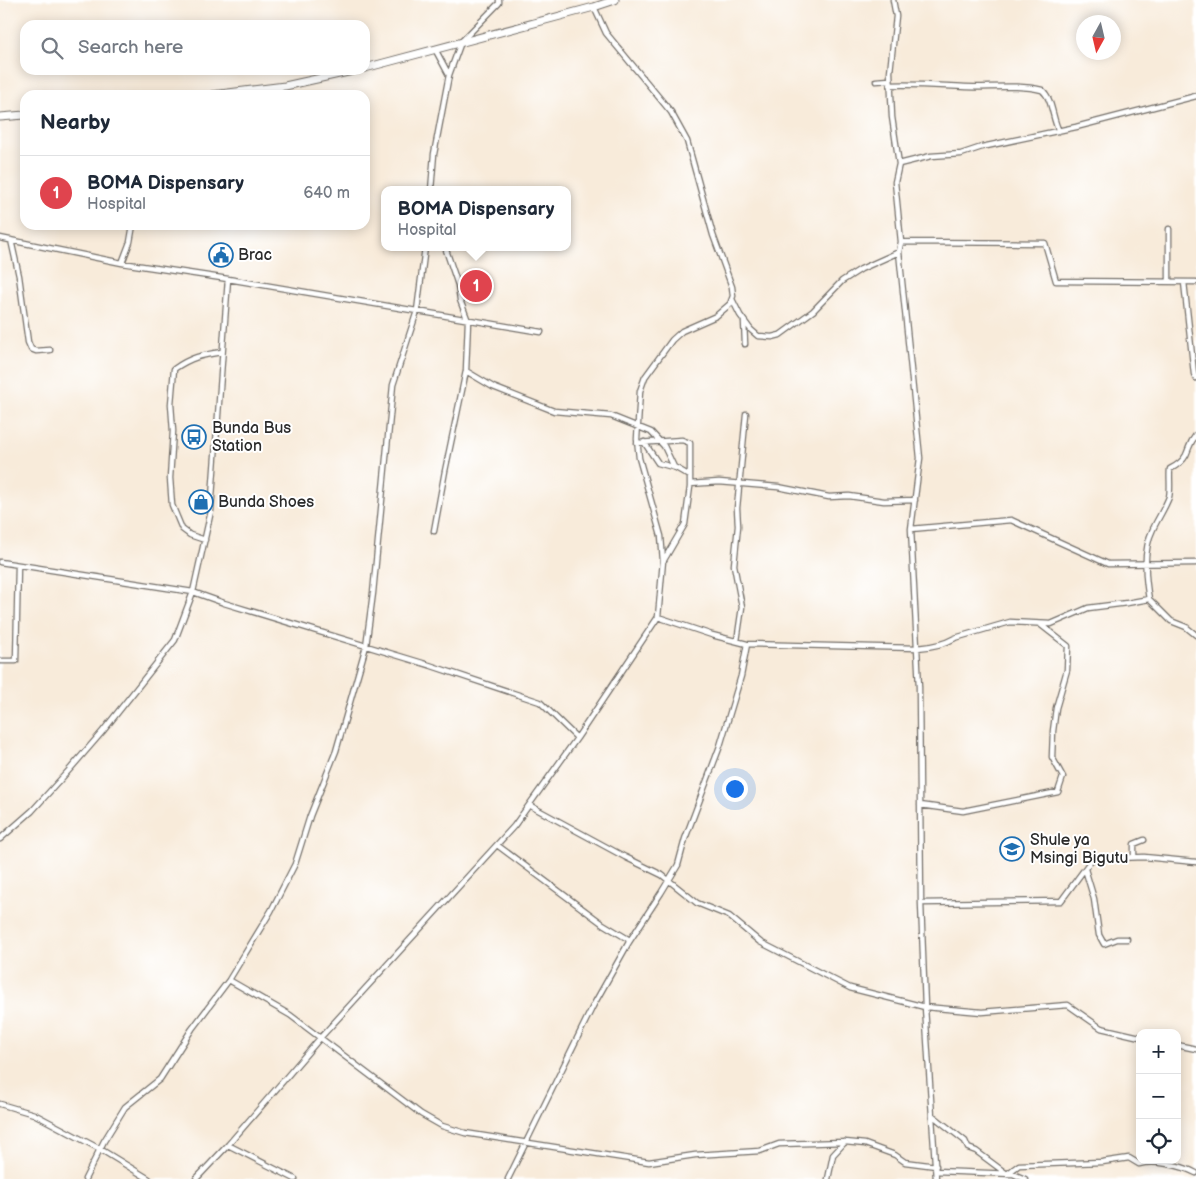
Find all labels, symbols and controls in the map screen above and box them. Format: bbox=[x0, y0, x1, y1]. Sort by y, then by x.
north arrow bbox=[1076, 15, 1121, 60]
search box bbox=[20, 20, 370, 75]
icon: search bbox=[38, 34, 66, 62]
text: Search here bbox=[78, 36, 183, 59]
text: Nearby bbox=[40, 110, 110, 135]
text: BOMA Dispensary bbox=[87, 172, 244, 195]
text: 1 bbox=[53, 184, 59, 203]
text: 640 m bbox=[304, 184, 350, 203]
popup bbox=[381, 186, 571, 251]
text: Hospital bbox=[87, 195, 146, 214]
text: BOMA Dispensary bbox=[398, 198, 555, 221]
text: Hospital bbox=[398, 221, 456, 240]
public building icon: Brac bbox=[208, 242, 234, 268]
place label: Brac bbox=[238, 246, 272, 265]
pin: 1 bbox=[460, 267, 492, 305]
place label: Bunda Bus Station bbox=[212, 419, 291, 456]
bus stop icon: Bunda Bus Station bbox=[181, 424, 207, 450]
shop icon: Bunda Shoes bbox=[188, 489, 214, 515]
place label: Bunda Shoes bbox=[218, 493, 314, 512]
your location bbox=[722, 776, 748, 802]
place label: Shule ya Msingi Bigutu bbox=[1030, 831, 1128, 868]
school or university icon: Shule ya Msingi Bigutu bbox=[999, 836, 1025, 862]
map controls bbox=[1136, 1029, 1181, 1164]
button: + bbox=[1136, 1029, 1181, 1074]
button: − bbox=[1136, 1074, 1181, 1119]
button: locate bbox=[1136, 1119, 1181, 1164]

